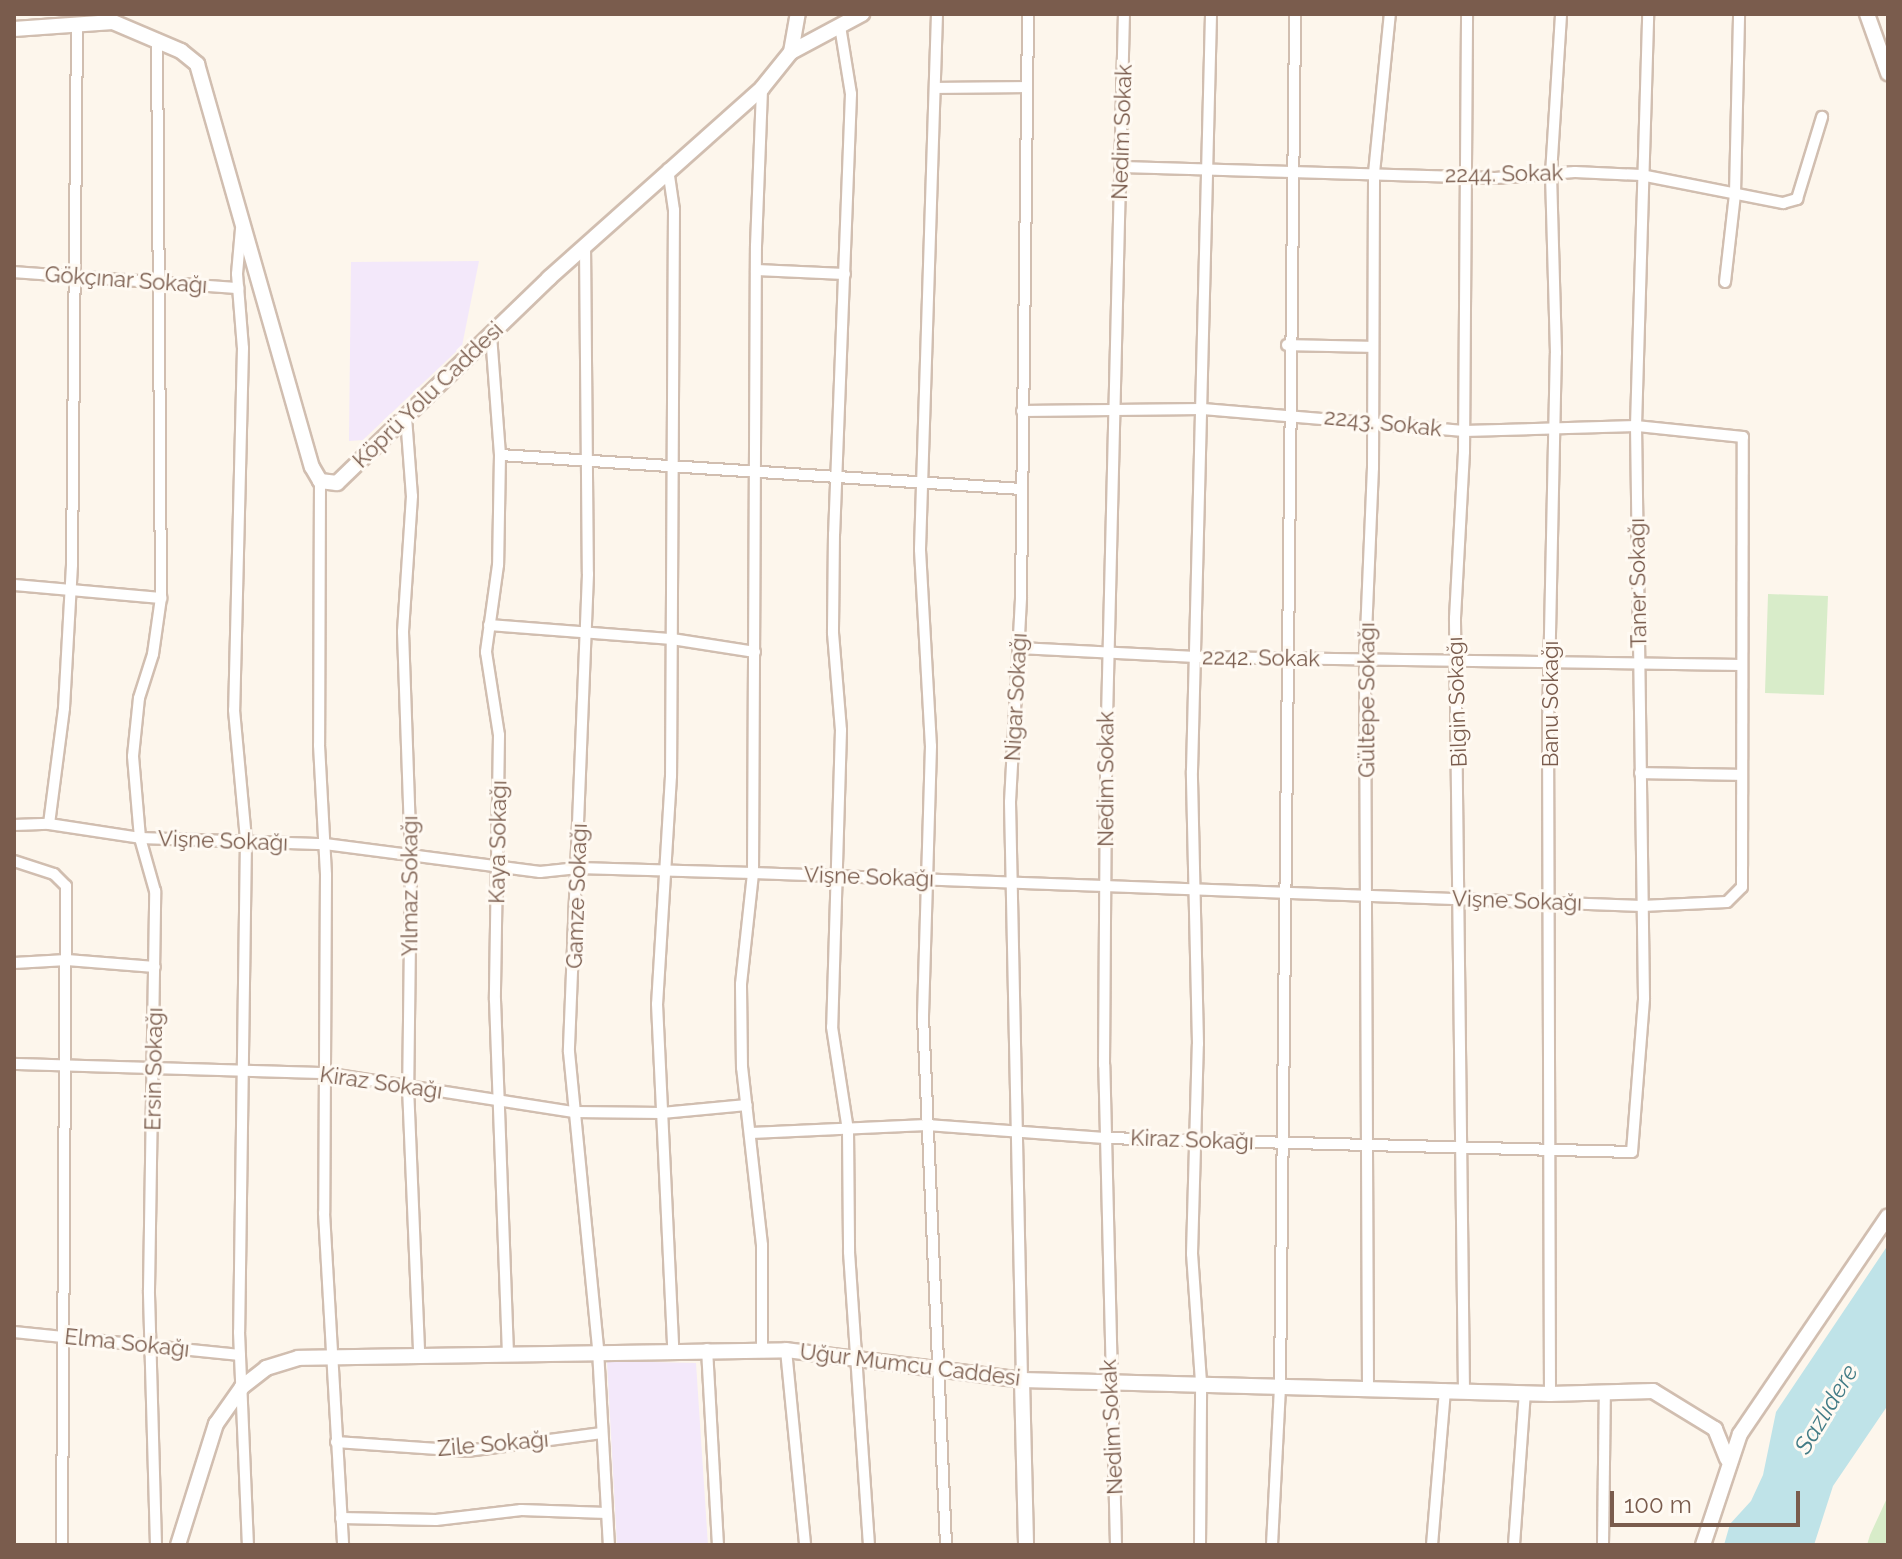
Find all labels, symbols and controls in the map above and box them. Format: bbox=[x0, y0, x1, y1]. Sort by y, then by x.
street label: Nedim Sokak bbox=[1106, 64, 1138, 200]
street label: 2244. Sokak bbox=[1445, 160, 1563, 188]
street label: Gökçınar Sokağı bbox=[44, 261, 208, 299]
street label: Köprü Yolu Caddesi bbox=[347, 316, 509, 474]
street label: 2243. Sokak bbox=[1323, 404, 1443, 442]
street label: Taner Sokağı bbox=[1624, 517, 1652, 649]
street label: Gültepe Sokağı bbox=[1354, 622, 1380, 778]
street label: Nigar Sokağı bbox=[999, 632, 1033, 762]
street label: Bilgin Sokağı bbox=[1442, 636, 1472, 768]
street label: Banu Sokağı bbox=[1538, 641, 1564, 767]
street label: 2242. Sokak bbox=[1202, 644, 1320, 672]
street label: Nedim Sokak bbox=[1093, 711, 1119, 847]
street label: Kaya Sokağı bbox=[484, 780, 512, 904]
street label: Yılmaz Sokağı bbox=[397, 816, 423, 956]
street label: Gamze Sokağı bbox=[561, 823, 593, 969]
street label: Vişne Sokağı bbox=[158, 826, 288, 856]
street label: Vişne Sokağı bbox=[804, 862, 934, 892]
street label: Vişne Sokağı bbox=[1452, 886, 1582, 916]
street label: Ersin Sokağı bbox=[140, 1007, 168, 1131]
street label: Kiraz Sokağı bbox=[318, 1061, 444, 1105]
street label: Kiraz Sokağı bbox=[1130, 1125, 1254, 1155]
street label: Elma Sokağı bbox=[63, 1323, 191, 1363]
street label: Uğur Mumcu Caddesi bbox=[798, 1338, 1022, 1392]
street label: Nedim Sokak bbox=[1095, 1359, 1129, 1495]
water label: Sazlıdere bbox=[1788, 1359, 1864, 1459]
street label: Zile Sokağı bbox=[436, 1426, 550, 1462]
scale bar bbox=[1614, 1475, 1804, 1525]
text: 100 m bbox=[1624, 1490, 1692, 1519]

